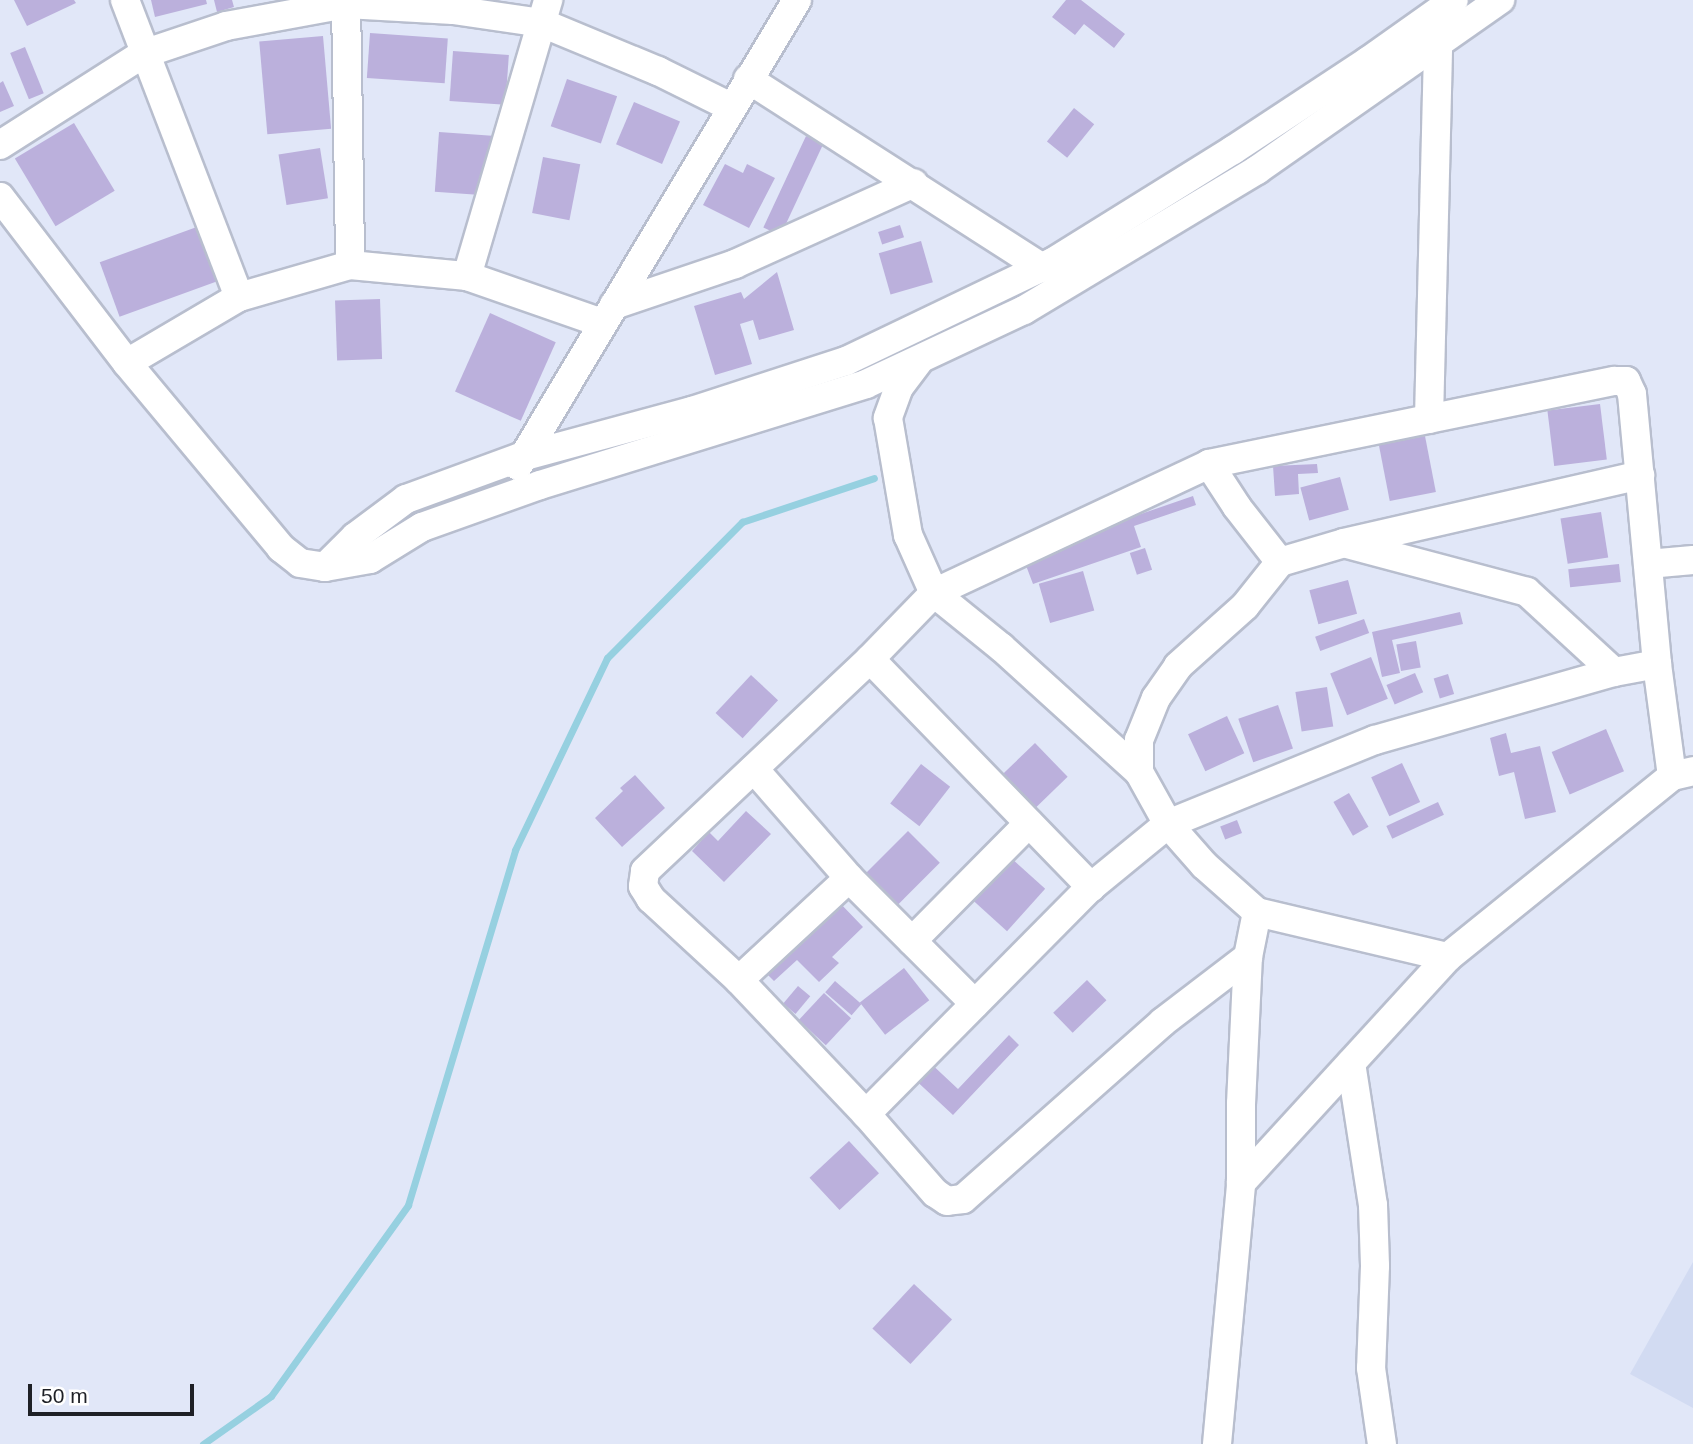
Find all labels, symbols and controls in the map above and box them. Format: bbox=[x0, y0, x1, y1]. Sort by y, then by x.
scale bar bbox=[32, 1370, 198, 1414]
text: 50 m bbox=[41, 1384, 88, 1407]

